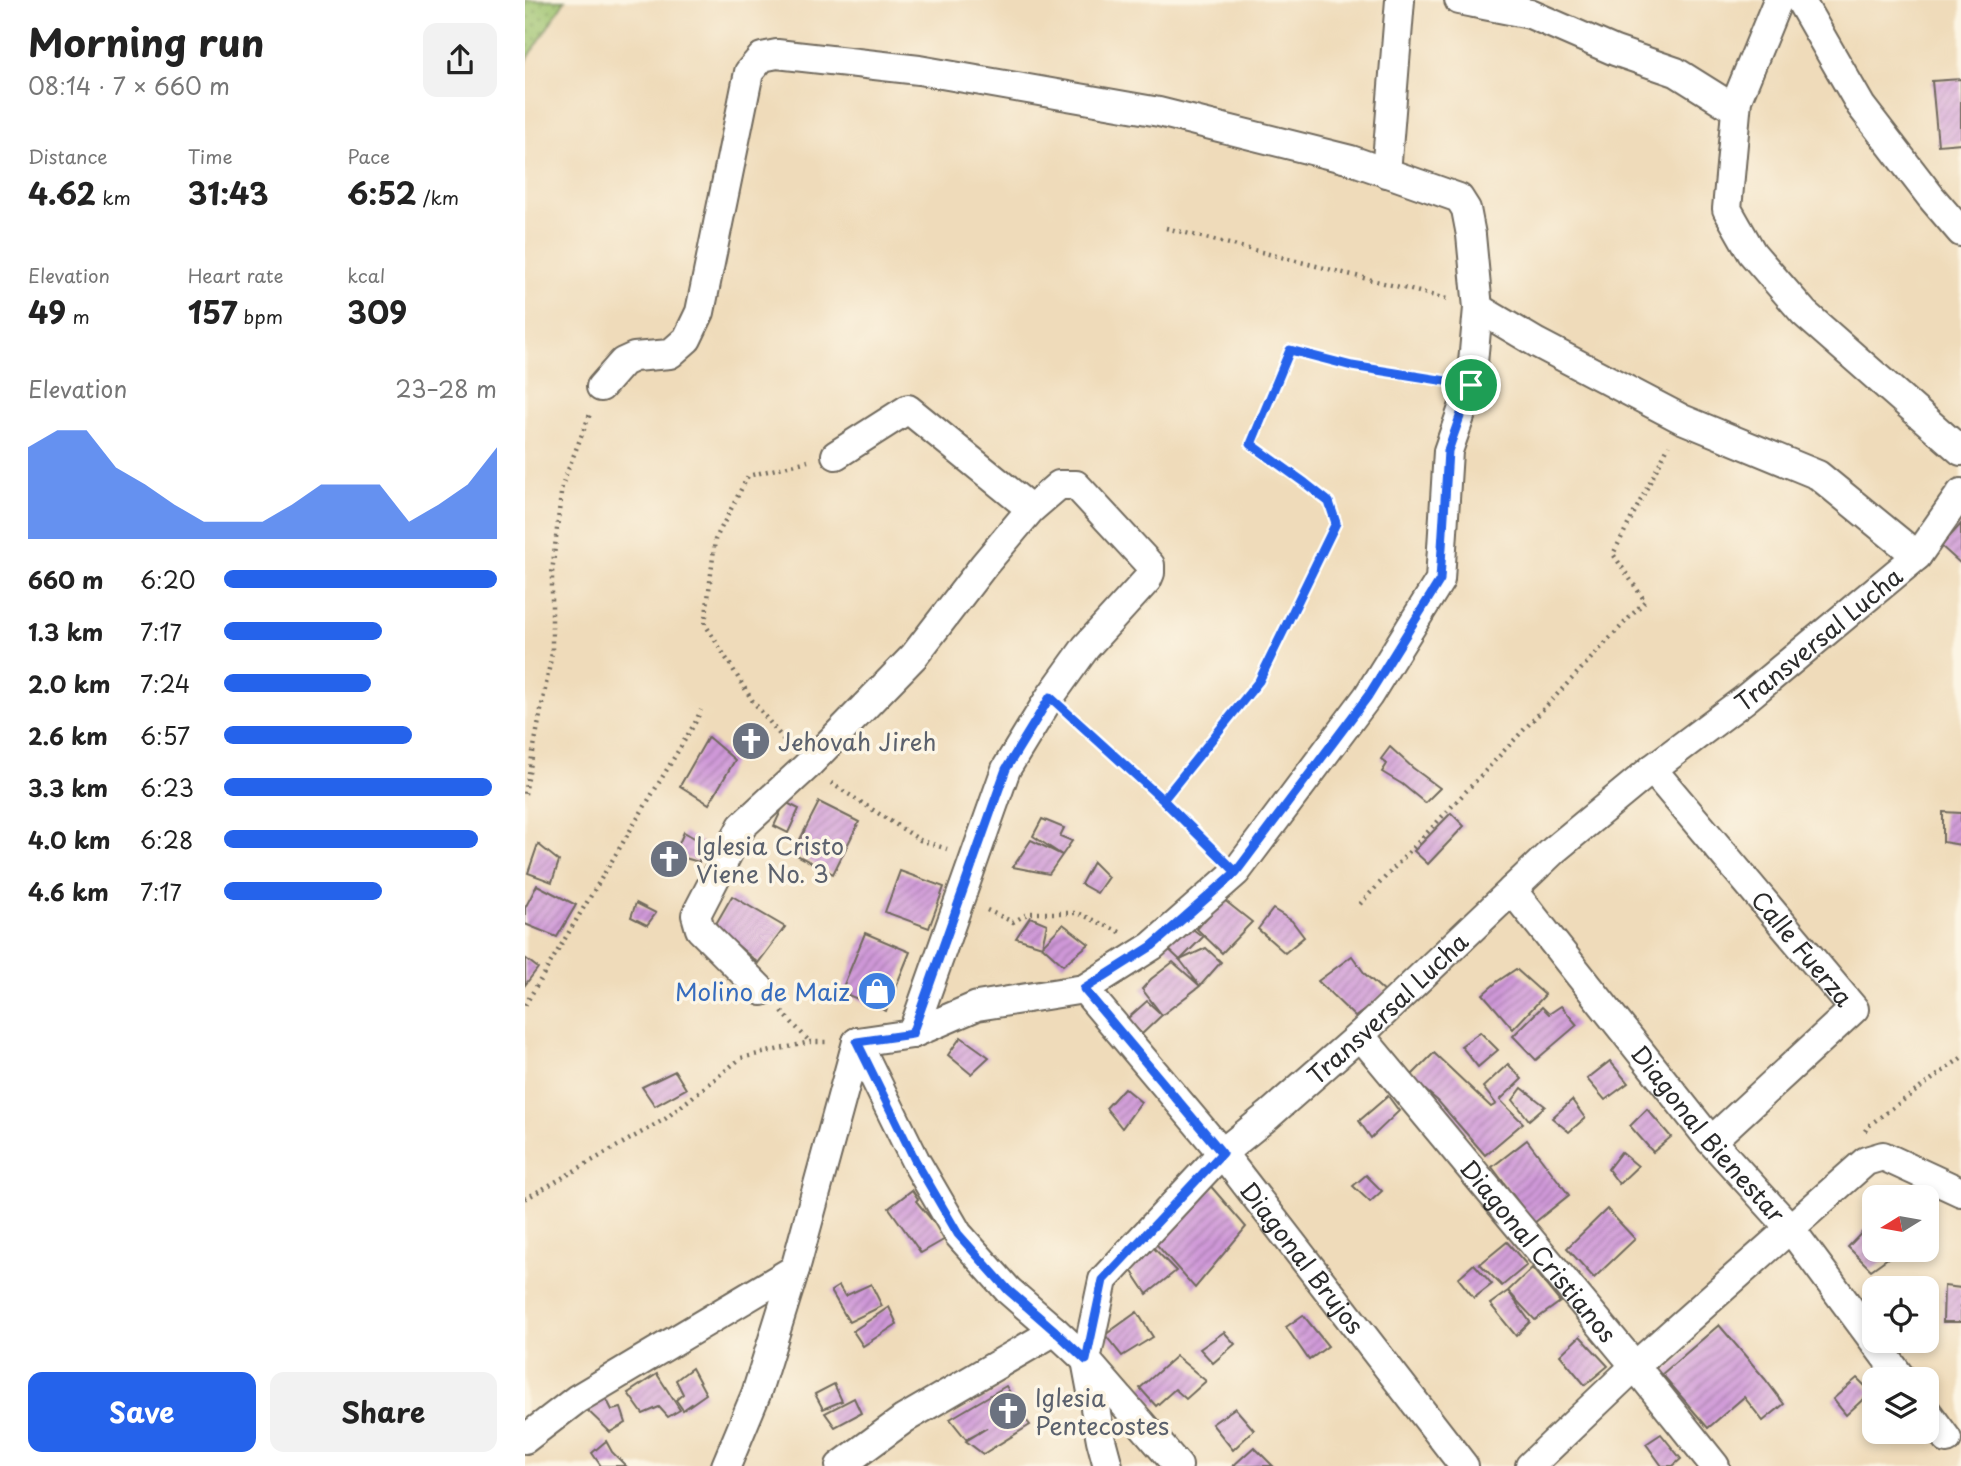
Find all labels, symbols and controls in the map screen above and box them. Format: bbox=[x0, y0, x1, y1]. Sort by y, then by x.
text: Morning run bbox=[28, 13, 264, 70]
button: share bbox=[423, 23, 497, 97]
text: 08:14 · 7 × 660 m bbox=[28, 68, 230, 103]
text: Distance bbox=[28, 142, 108, 170]
text: Time bbox=[188, 142, 233, 170]
text: Pace bbox=[347, 142, 390, 170]
text: 4.62 bbox=[28, 170, 96, 215]
text: 31:43 bbox=[188, 170, 269, 215]
text: 6:52 bbox=[347, 170, 416, 215]
text: km bbox=[96, 183, 131, 211]
text: /km bbox=[416, 183, 459, 211]
text: Elevation bbox=[28, 261, 110, 289]
text: Heart rate bbox=[188, 261, 284, 289]
text: kcal bbox=[347, 261, 385, 289]
text: 49 bbox=[28, 289, 66, 334]
text: 157 bbox=[188, 289, 237, 334]
text: 309 bbox=[347, 289, 407, 334]
text: m bbox=[66, 302, 90, 330]
text: bpm bbox=[237, 302, 283, 330]
pin bbox=[1441, 355, 1501, 415]
icon: arrive bbox=[1452, 366, 1490, 404]
text: Elevation bbox=[28, 371, 127, 406]
text: 23–28 m bbox=[395, 371, 497, 406]
street label: Transversal Lucha bbox=[1727, 558, 1910, 719]
text: 660 m bbox=[28, 562, 104, 597]
text: 6:20 bbox=[140, 562, 196, 597]
text: 1.3 km bbox=[28, 614, 103, 649]
text: 7:17 bbox=[140, 614, 182, 649]
text: 2.0 km bbox=[28, 666, 110, 701]
text: 7:24 bbox=[140, 666, 190, 701]
text: 2.6 km bbox=[28, 718, 108, 753]
text: 6:57 bbox=[140, 718, 190, 753]
church icon: Jehovah Jireh bbox=[730, 720, 772, 762]
place label: Jehovah Jireh bbox=[778, 723, 936, 759]
text: 3.3 km bbox=[28, 770, 108, 805]
text: 6:23 bbox=[140, 770, 194, 805]
text: 4.0 km bbox=[28, 822, 111, 857]
text: 6:28 bbox=[140, 822, 193, 857]
place label: Iglesia Cristo Viene No. 3 bbox=[696, 827, 844, 891]
church icon: Iglesia Cristo Viene No. 3 bbox=[648, 838, 690, 880]
text: 4.6 km bbox=[28, 874, 109, 909]
text: 7:17 bbox=[140, 874, 182, 909]
street label: Calle Fuerza bbox=[1743, 882, 1862, 1014]
street label: Transversal Lucha bbox=[1298, 924, 1476, 1092]
shop icon: Molino de Maiz bbox=[856, 970, 898, 1012]
place label: Molino de Maiz bbox=[675, 973, 850, 1009]
street label: Diagonal Bienestar bbox=[1623, 1037, 1795, 1230]
street label: Diagonal Cristianos bbox=[1452, 1151, 1626, 1350]
street label: Diagonal Brujos bbox=[1232, 1173, 1373, 1341]
north arrow bbox=[1862, 1185, 1939, 1262]
map controls bbox=[1862, 1185, 1939, 1444]
button: locate bbox=[1862, 1276, 1939, 1353]
button: layers bbox=[1862, 1367, 1939, 1444]
button: Save bbox=[28, 1372, 256, 1452]
button: Share bbox=[270, 1372, 497, 1452]
place label: Iglesia Pentecostes bbox=[1035, 1379, 1169, 1443]
church icon: Iglesia Pentecostes bbox=[987, 1390, 1029, 1432]

